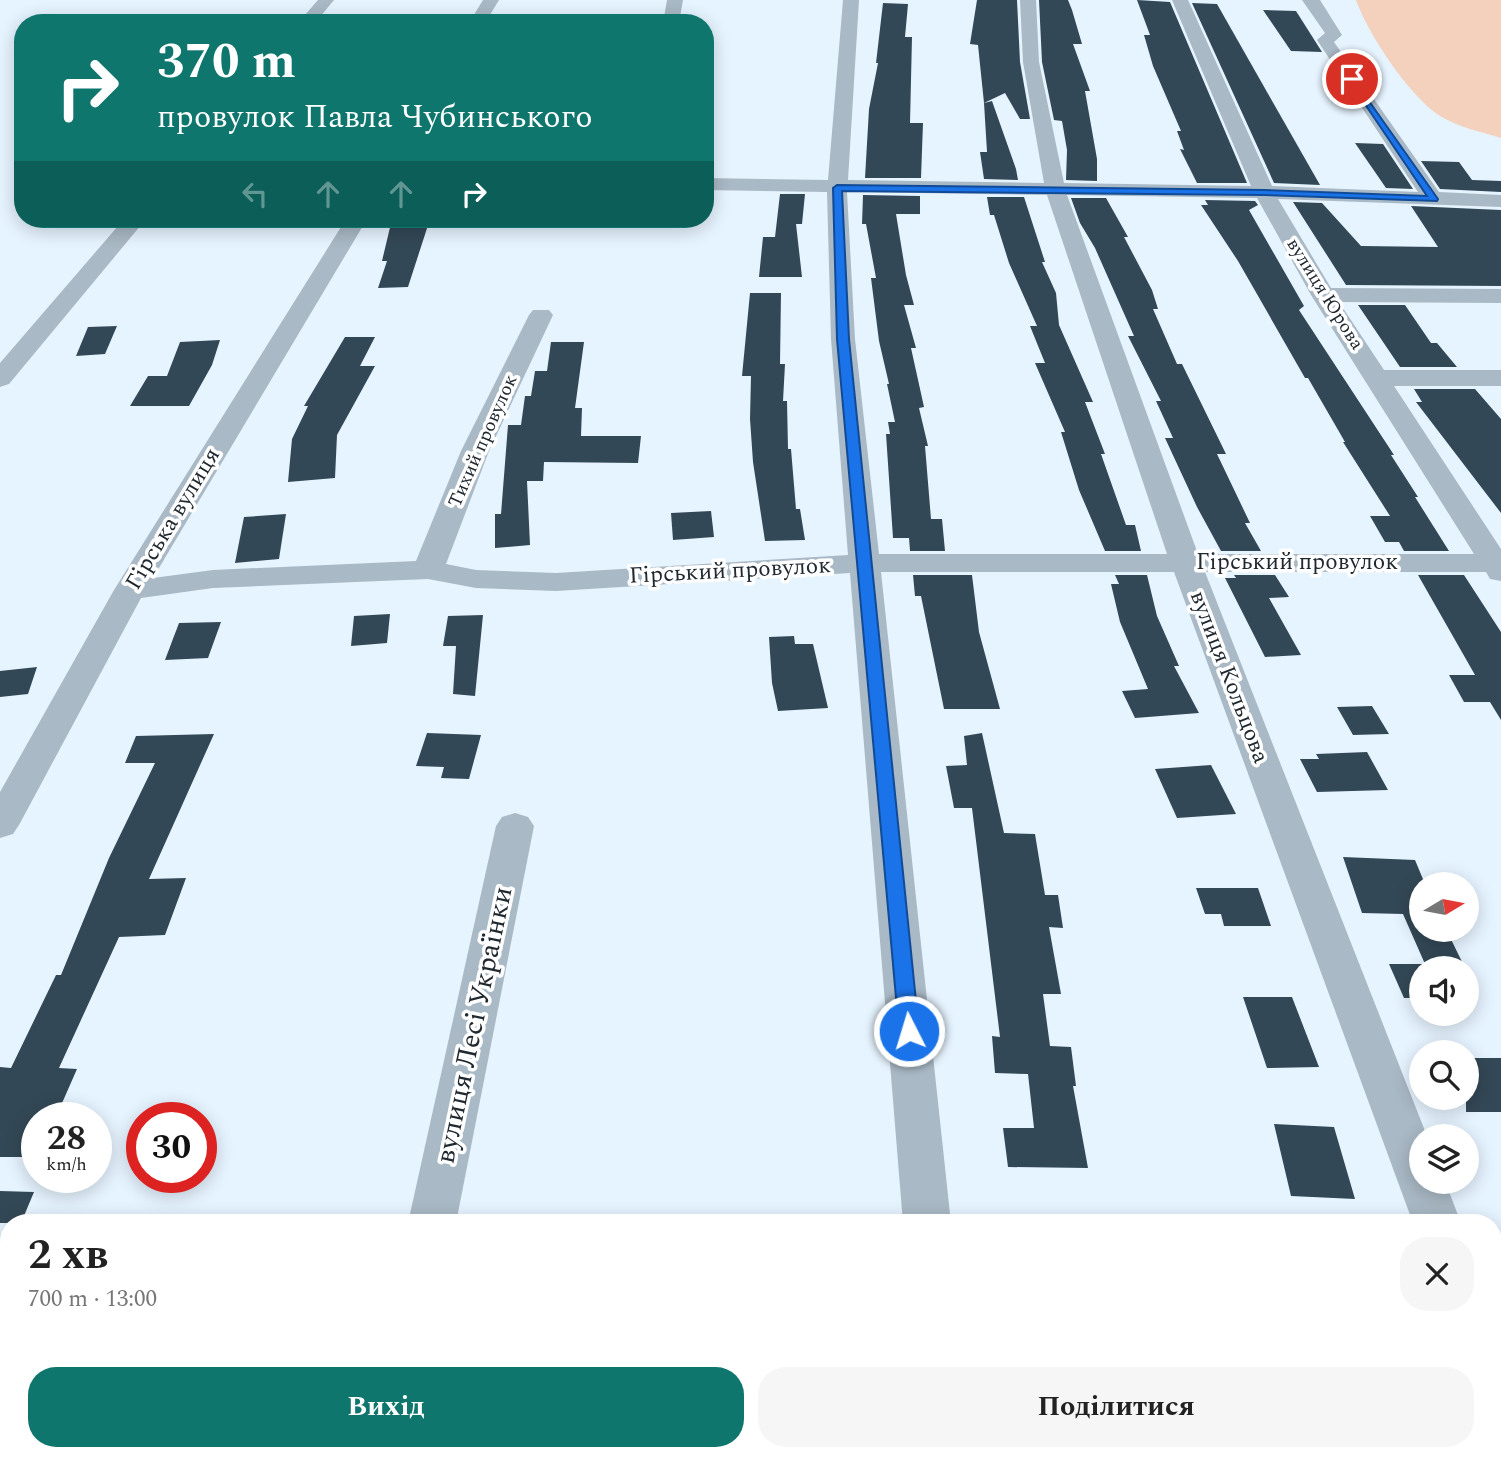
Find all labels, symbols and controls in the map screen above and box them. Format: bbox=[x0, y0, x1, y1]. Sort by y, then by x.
text: 370 m bbox=[157, 25, 296, 100]
icon: right bbox=[42, 42, 133, 133]
pin bbox=[1322, 49, 1382, 109]
icon: arrive bbox=[1333, 60, 1371, 98]
text: провулок Павла Чубинського bbox=[157, 93, 593, 142]
icon: left bbox=[236, 175, 274, 213]
icon: ahead bbox=[309, 175, 347, 213]
icon: ahead bbox=[382, 175, 420, 213]
icon: right bbox=[455, 175, 493, 213]
street label: вулиця Юрова bbox=[1279, 232, 1371, 356]
street label: Тихий провулок bbox=[441, 370, 525, 512]
street label: Гірська вулиця bbox=[117, 441, 229, 597]
street label: Гірський провулок bbox=[1196, 545, 1398, 580]
street label: Гірський провулок bbox=[628, 548, 832, 594]
street label: вулиця Кольцова bbox=[1180, 586, 1278, 768]
north arrow bbox=[1409, 872, 1479, 942]
map controls bbox=[1409, 872, 1479, 1194]
street label: вулиця Лесі Українки bbox=[424, 882, 524, 1168]
button: sound bbox=[1409, 956, 1479, 1026]
position arrow bbox=[872, 994, 946, 1068]
button: search bbox=[1409, 1040, 1479, 1110]
speed limit sign: 30 bbox=[126, 1102, 217, 1193]
text: 28 bbox=[47, 1112, 86, 1165]
button: layers bbox=[1409, 1124, 1479, 1194]
text: km/h bbox=[46, 1151, 87, 1178]
text: 2 хв bbox=[28, 1224, 108, 1287]
button: close bbox=[1400, 1237, 1474, 1311]
text: 700 m · 13:00 bbox=[28, 1282, 157, 1317]
button: Вихід bbox=[28, 1367, 744, 1447]
button: Поділитися bbox=[758, 1367, 1474, 1447]

